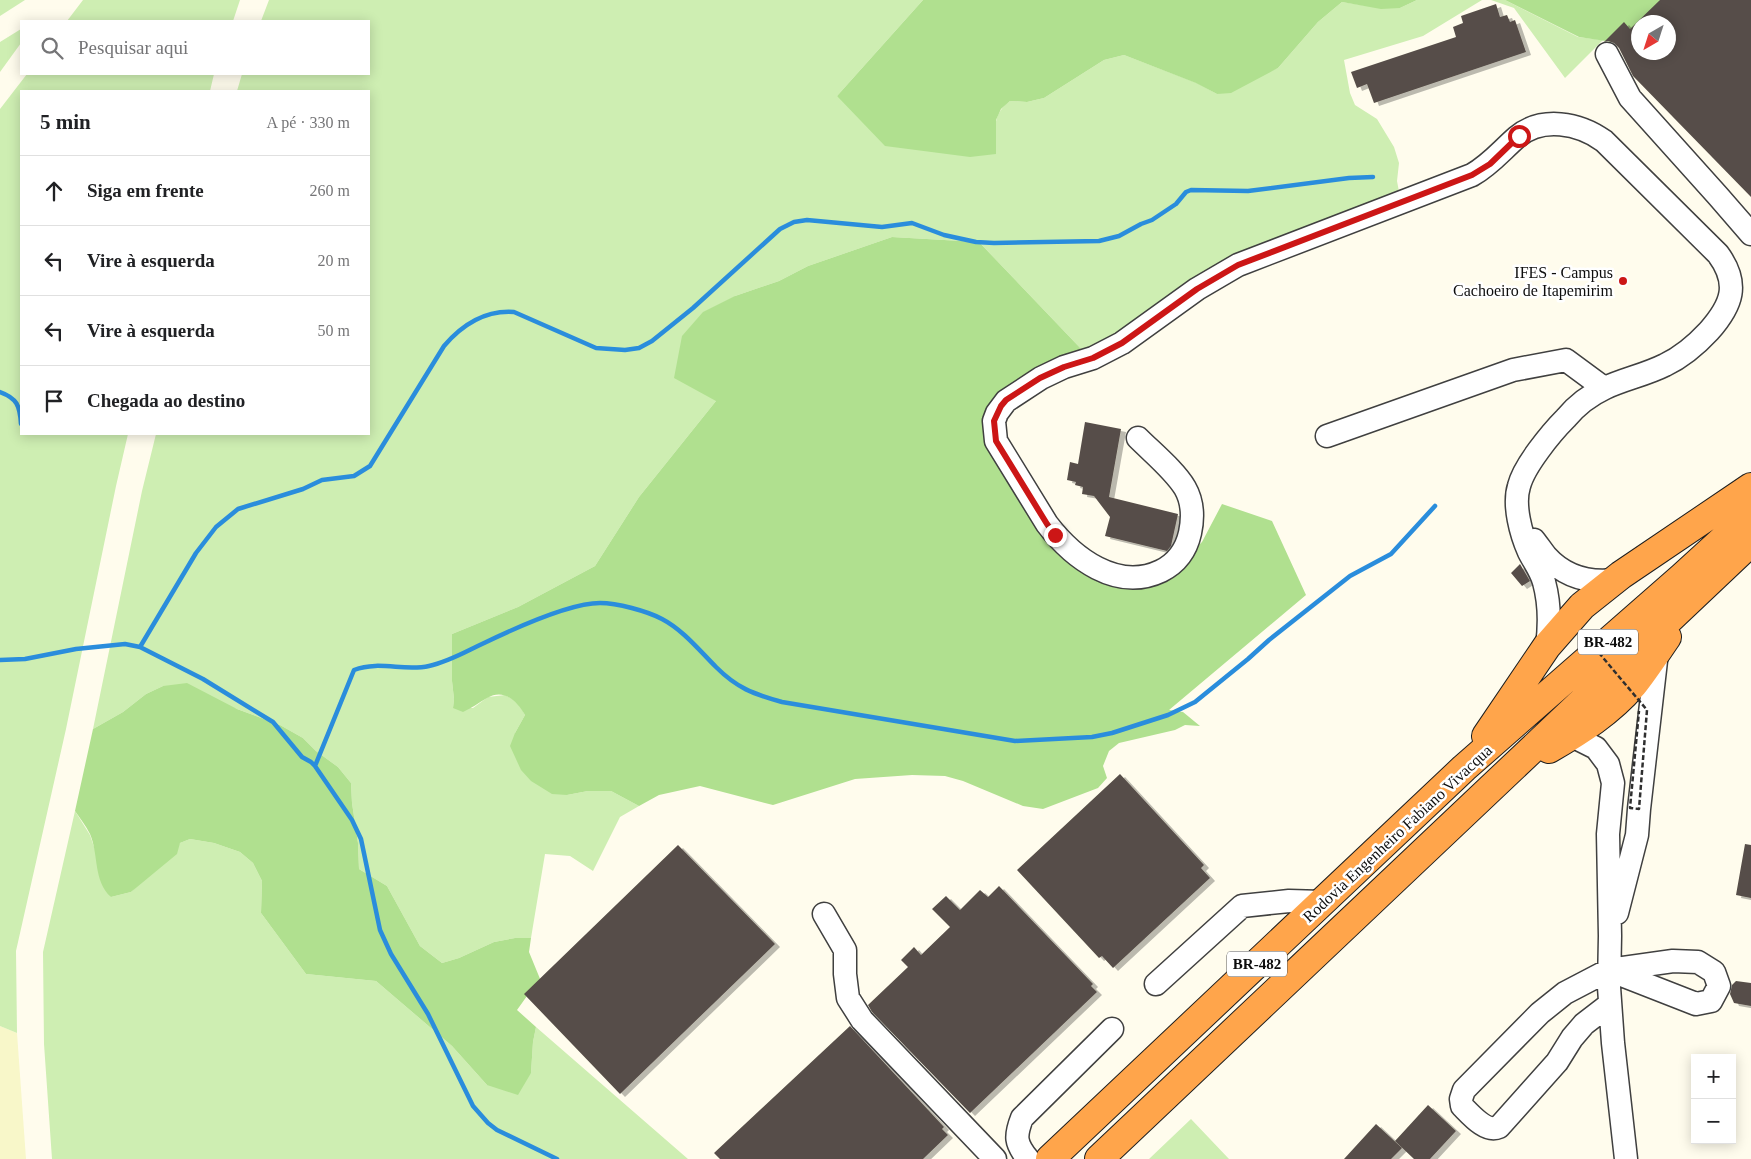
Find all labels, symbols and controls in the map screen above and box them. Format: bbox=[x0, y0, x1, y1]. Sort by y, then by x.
north arrow bbox=[1631, 15, 1676, 60]
search box bbox=[20, 20, 370, 75]
icon: search bbox=[38, 34, 66, 62]
text: Pesquisar aqui bbox=[78, 37, 188, 58]
text: 5 min bbox=[40, 110, 91, 134]
text: A pé · 330 m bbox=[266, 114, 350, 131]
route start bbox=[1508, 125, 1531, 148]
icon: ahead bbox=[40, 177, 68, 205]
text: Siga em frente bbox=[87, 180, 204, 201]
text: 260 m bbox=[310, 182, 350, 199]
icon: left bbox=[40, 247, 68, 275]
text: Vire à esquerda bbox=[87, 250, 215, 271]
text: 20 m bbox=[318, 252, 350, 269]
place label: IFES - Campus Cachoeiro de Itapemirim bbox=[1453, 264, 1614, 300]
marker: IFES - Campus Cachoeiro de Itapemirim bbox=[1617, 275, 1629, 287]
icon: left bbox=[40, 317, 68, 345]
text: Vire à esquerda bbox=[87, 320, 215, 341]
text: 50 m bbox=[318, 322, 350, 339]
icon: arrive bbox=[40, 387, 68, 415]
text: Chegada ao destino bbox=[87, 390, 245, 411]
route end bbox=[1044, 524, 1067, 547]
road number: BR-482 bbox=[1578, 630, 1638, 654]
street label: Rodovia Engenheiro Fabiano Vivacqua bbox=[1300, 741, 1496, 926]
road number: BR-482 bbox=[1227, 952, 1287, 976]
map controls bbox=[1691, 1054, 1736, 1144]
button: + bbox=[1691, 1054, 1736, 1099]
button: − bbox=[1691, 1099, 1736, 1144]

